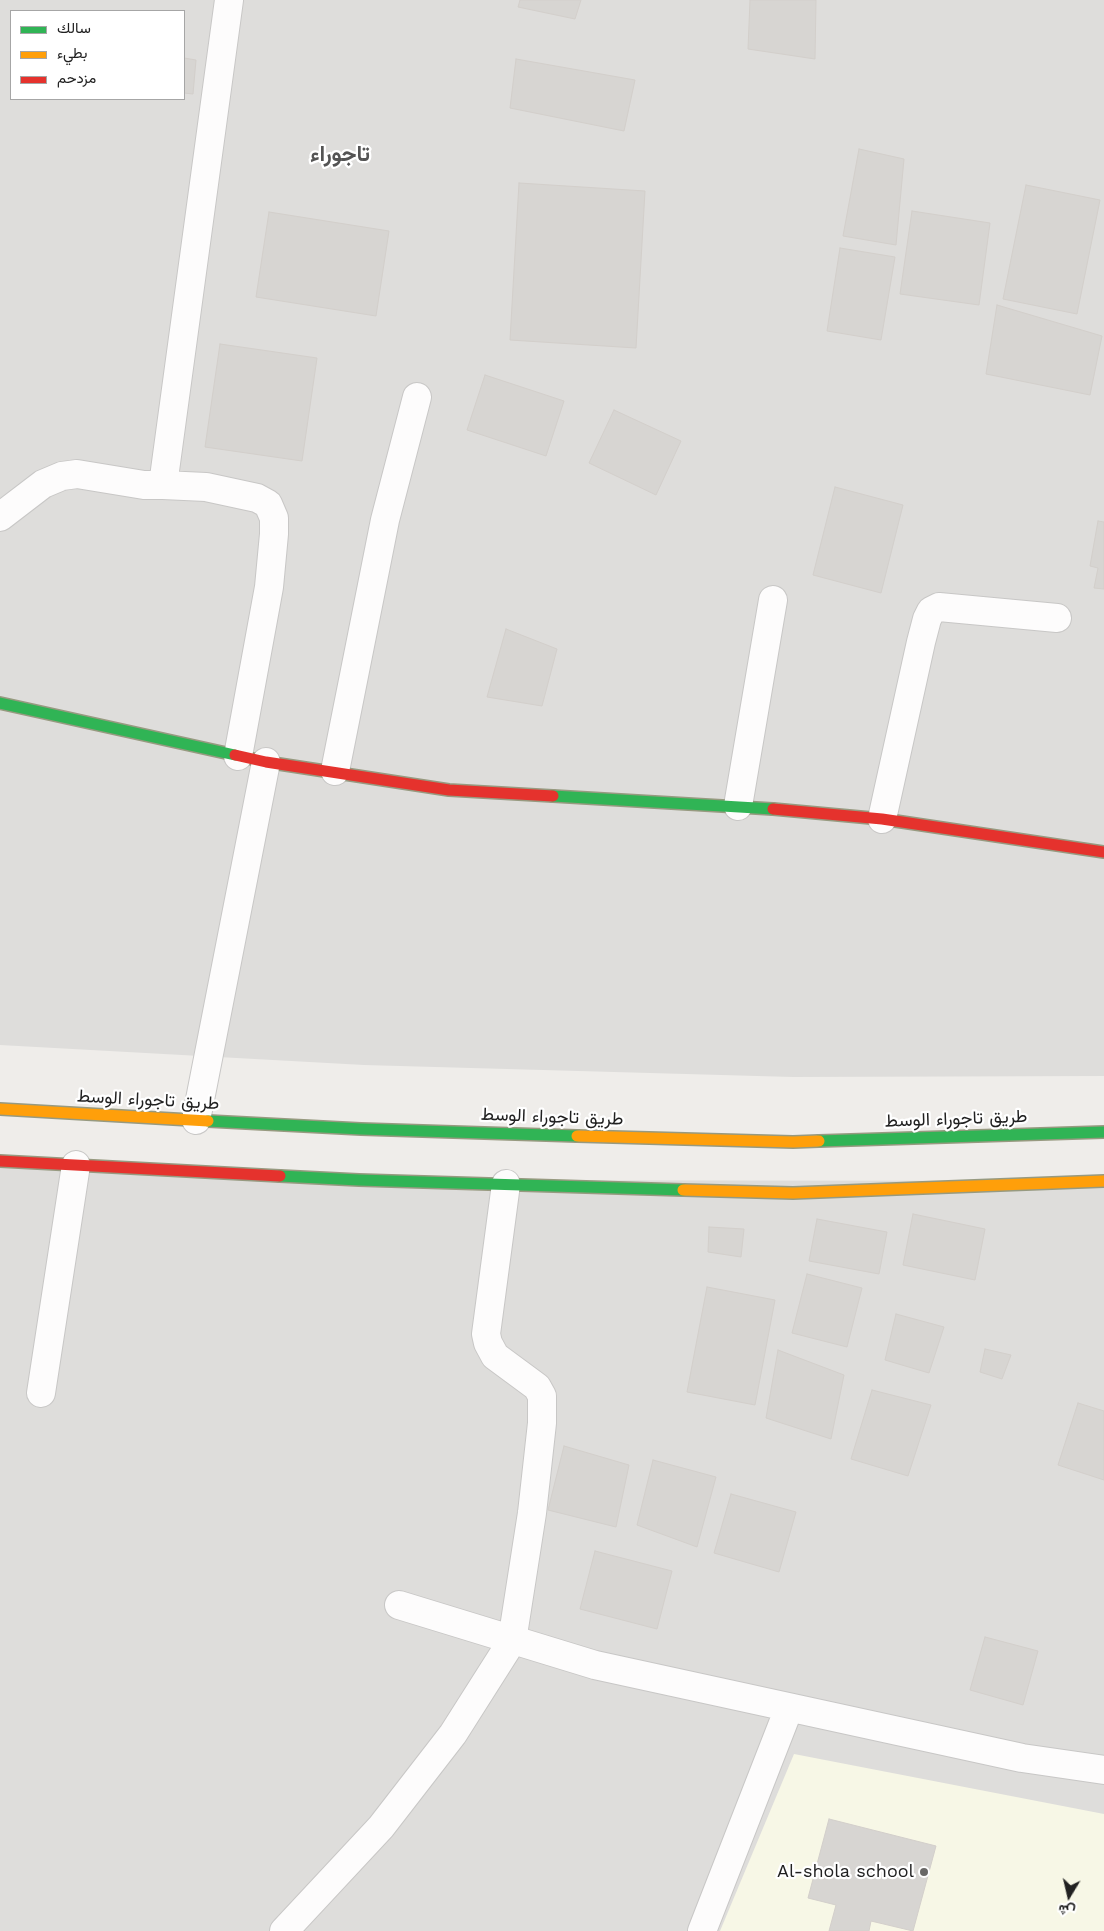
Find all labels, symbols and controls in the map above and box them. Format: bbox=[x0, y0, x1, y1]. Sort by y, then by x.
legend bbox=[10, 10, 185, 100]
text: سالك bbox=[57, 19, 91, 37]
text: بطيء bbox=[57, 44, 87, 62]
text: مزدحم bbox=[57, 69, 96, 87]
district label: تاجوراء bbox=[310, 142, 370, 168]
street label: طريق تاجوراء الوسط bbox=[76, 1085, 220, 1115]
street label: طريق تاجوراء الوسط bbox=[480, 1104, 624, 1130]
street label: طريق تاجوراء الوسط bbox=[884, 1106, 1028, 1132]
place label: Al-shola school bbox=[777, 1861, 914, 1883]
marker: Al-shola school bbox=[918, 1866, 930, 1878]
north arrow bbox=[1044, 1871, 1094, 1921]
text: ش bbox=[1057, 1902, 1076, 1920]

